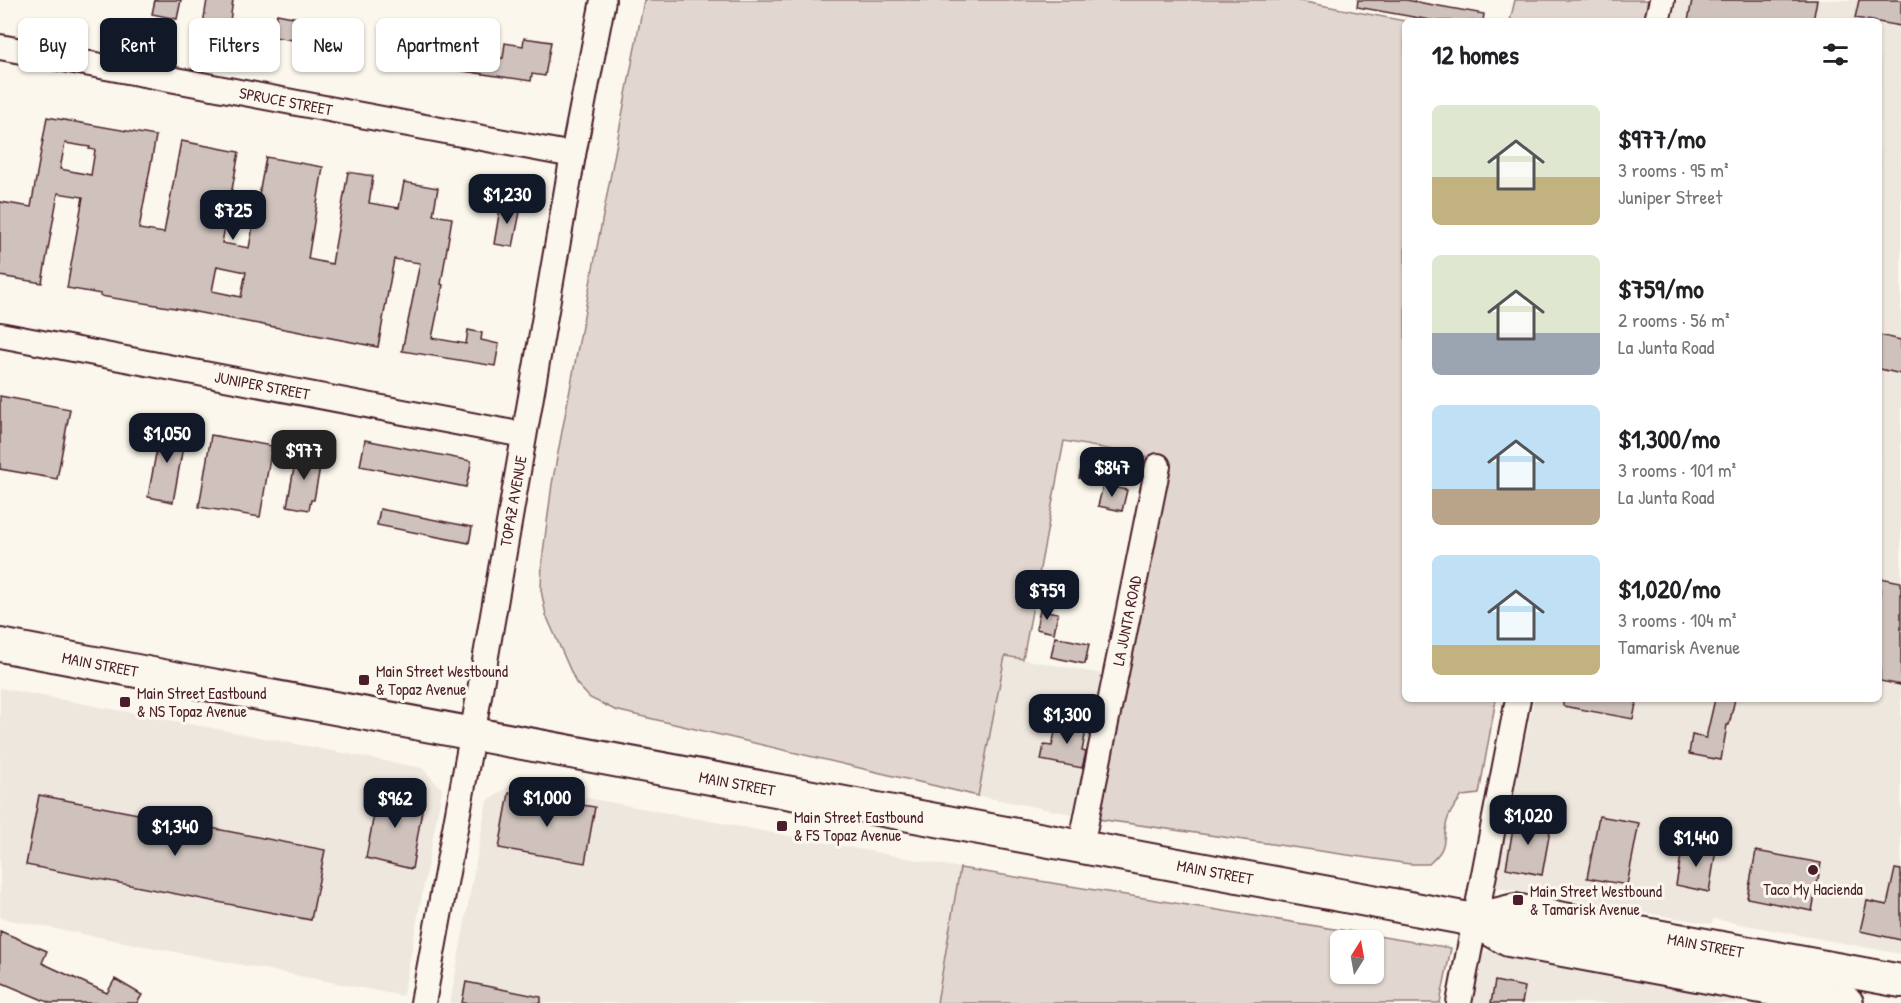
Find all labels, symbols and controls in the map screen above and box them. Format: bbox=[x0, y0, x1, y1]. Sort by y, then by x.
chip: Buy bbox=[18, 18, 88, 72]
chip: Rent bbox=[100, 18, 177, 72]
chip: Filters bbox=[189, 18, 280, 72]
chip: New bbox=[292, 18, 364, 72]
chip: Apartment bbox=[376, 18, 500, 72]
text: 12 homes bbox=[1432, 37, 1519, 72]
icon: filters bbox=[1819, 38, 1852, 71]
street label: SPRUCE STREET bbox=[238, 81, 335, 121]
text: $977/mo bbox=[1618, 121, 1706, 156]
icon: home bbox=[1480, 129, 1552, 201]
text: 3 rooms · 95 m² bbox=[1618, 156, 1728, 183]
pin: $1,230 bbox=[458, 174, 556, 225]
text: $1,230 bbox=[483, 180, 531, 207]
text: Juniper Street bbox=[1618, 183, 1722, 210]
pin: $725 bbox=[197, 190, 269, 241]
text: $725 bbox=[214, 196, 252, 223]
text: $759/mo bbox=[1618, 271, 1704, 306]
icon: home bbox=[1480, 279, 1552, 351]
text: 2 rooms · 56 m² bbox=[1618, 306, 1730, 333]
text: La Junta Road bbox=[1618, 333, 1714, 360]
street label: JUNIPER STREET bbox=[213, 365, 312, 405]
pin: $1,050 bbox=[118, 413, 216, 464]
text: $1,050 bbox=[143, 419, 191, 446]
text: $1,300/mo bbox=[1618, 421, 1720, 456]
icon: home bbox=[1480, 429, 1552, 501]
pin: $977 bbox=[268, 430, 340, 481]
text: $977 bbox=[285, 436, 323, 463]
pin: $847 bbox=[1076, 447, 1148, 498]
text: $847 bbox=[1094, 453, 1130, 480]
street label: TOPAZ AVENUE bbox=[494, 454, 532, 548]
text: 3 rooms · 101 m² bbox=[1618, 456, 1736, 483]
text: La Junta Road bbox=[1618, 483, 1714, 510]
pin: $759 bbox=[1011, 570, 1083, 621]
text: $1,020/mo bbox=[1618, 571, 1721, 606]
street label: LA JUNTA ROAD bbox=[1107, 573, 1147, 668]
text: $759 bbox=[1029, 576, 1065, 603]
icon: home bbox=[1480, 579, 1552, 651]
text: 3 rooms · 104 m² bbox=[1618, 606, 1736, 633]
text: Tamarisk Avenue bbox=[1618, 633, 1740, 660]
street label: MAIN STREET bbox=[60, 646, 141, 682]
place label: Main Street Westbound & Topaz Avenue bbox=[376, 660, 508, 700]
marker: Main Street Westbound & Topaz Avenue bbox=[357, 673, 371, 687]
place label: Main Street Eastbound & NS Topaz Avenue bbox=[137, 682, 266, 722]
pin: $1,300 bbox=[1018, 694, 1116, 745]
marker: Main Street Eastbound & NS Topaz Avenue bbox=[118, 695, 132, 709]
text: $1,300 bbox=[1043, 700, 1091, 727]
street label: MAIN STREET bbox=[697, 765, 778, 801]
pin: $1,000 bbox=[498, 777, 596, 828]
pin: $962 bbox=[359, 778, 431, 829]
text: $1,000 bbox=[523, 783, 571, 810]
text: $962 bbox=[378, 784, 412, 811]
pin: $1,020 bbox=[1479, 795, 1577, 846]
text: $1,020 bbox=[1504, 801, 1552, 828]
pin: $1,340 bbox=[126, 806, 224, 857]
place label: Main Street Eastbound & FS Topaz Avenue bbox=[794, 806, 923, 846]
text: $1,340 bbox=[152, 812, 198, 839]
pin: $1,440 bbox=[1647, 817, 1745, 868]
marker: Main Street Eastbound & FS Topaz Avenue bbox=[775, 819, 789, 833]
text: $1,440 bbox=[1673, 823, 1719, 850]
street label: MAIN STREET bbox=[1175, 854, 1255, 890]
marker: Taco My Hacienda bbox=[1806, 863, 1820, 877]
place label: Taco My Hacienda bbox=[1763, 878, 1863, 900]
place label: Main Street Westbound & Tamarisk Avenue bbox=[1530, 880, 1662, 920]
marker: Main Street Westbound & Tamarisk Avenue bbox=[1511, 893, 1525, 907]
street label: MAIN STREET bbox=[1666, 927, 1746, 963]
north arrow bbox=[1330, 930, 1384, 984]
map controls bbox=[1330, 930, 1384, 984]

